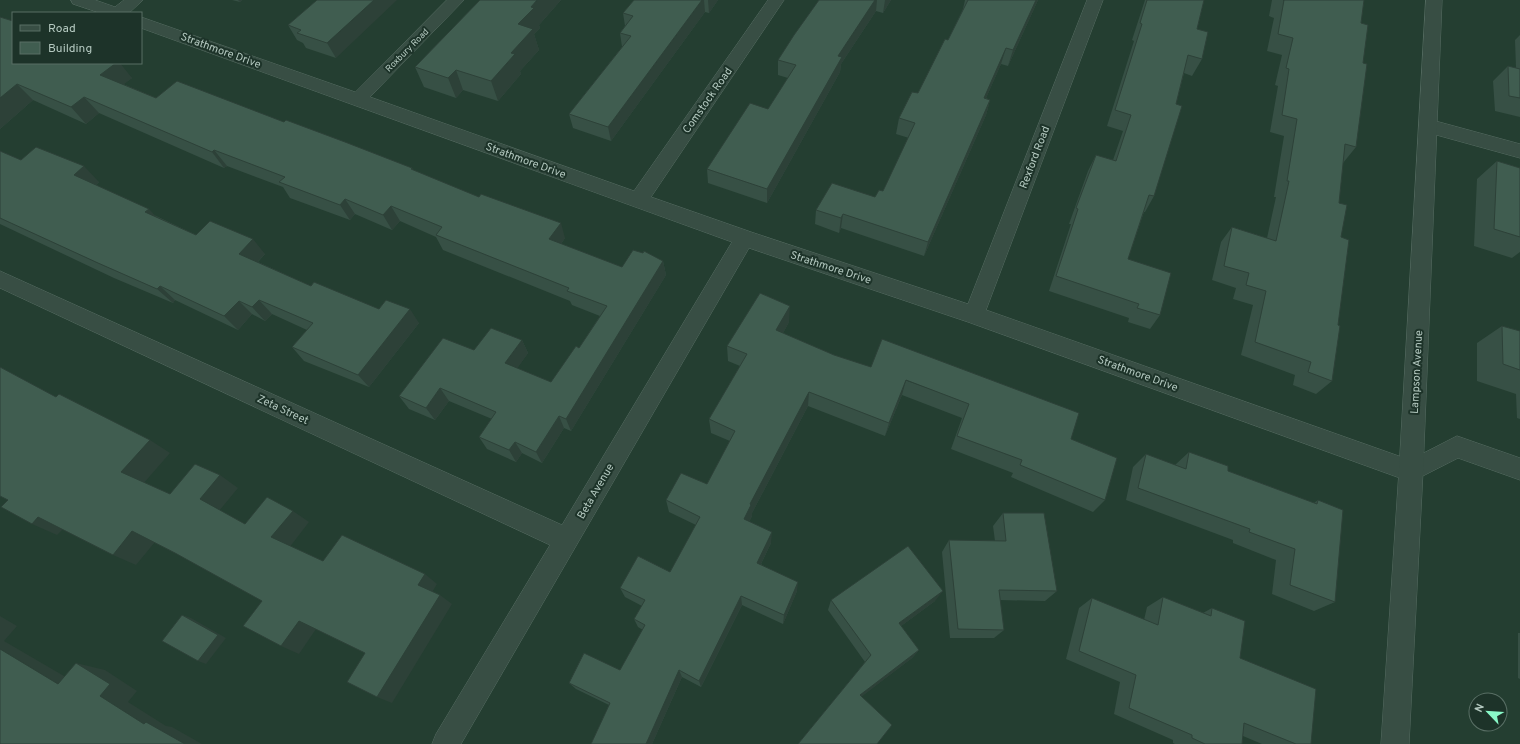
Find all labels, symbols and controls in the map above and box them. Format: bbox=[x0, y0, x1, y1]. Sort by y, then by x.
legend bbox=[12, 12, 142, 64]
text: Road bbox=[48, 21, 76, 37]
street label: Roxbury Road bbox=[383, 26, 431, 74]
street label: Strathmore Drive bbox=[179, 30, 263, 72]
text: Building bbox=[48, 41, 92, 57]
street label: Comstock Road bbox=[680, 65, 736, 136]
street label: Rexford Road bbox=[1017, 124, 1053, 191]
street label: Strathmore Drive bbox=[484, 140, 568, 182]
street label: Strathmore Drive bbox=[788, 248, 873, 288]
street label: Lampson Avenue bbox=[1408, 330, 1426, 414]
street label: Strathmore Drive bbox=[1096, 353, 1180, 395]
street label: Zeta Street bbox=[254, 392, 311, 428]
street label: Beta Avenue bbox=[574, 461, 617, 522]
north arrow bbox=[1468, 692, 1508, 732]
text: N bbox=[1472, 702, 1488, 715]

